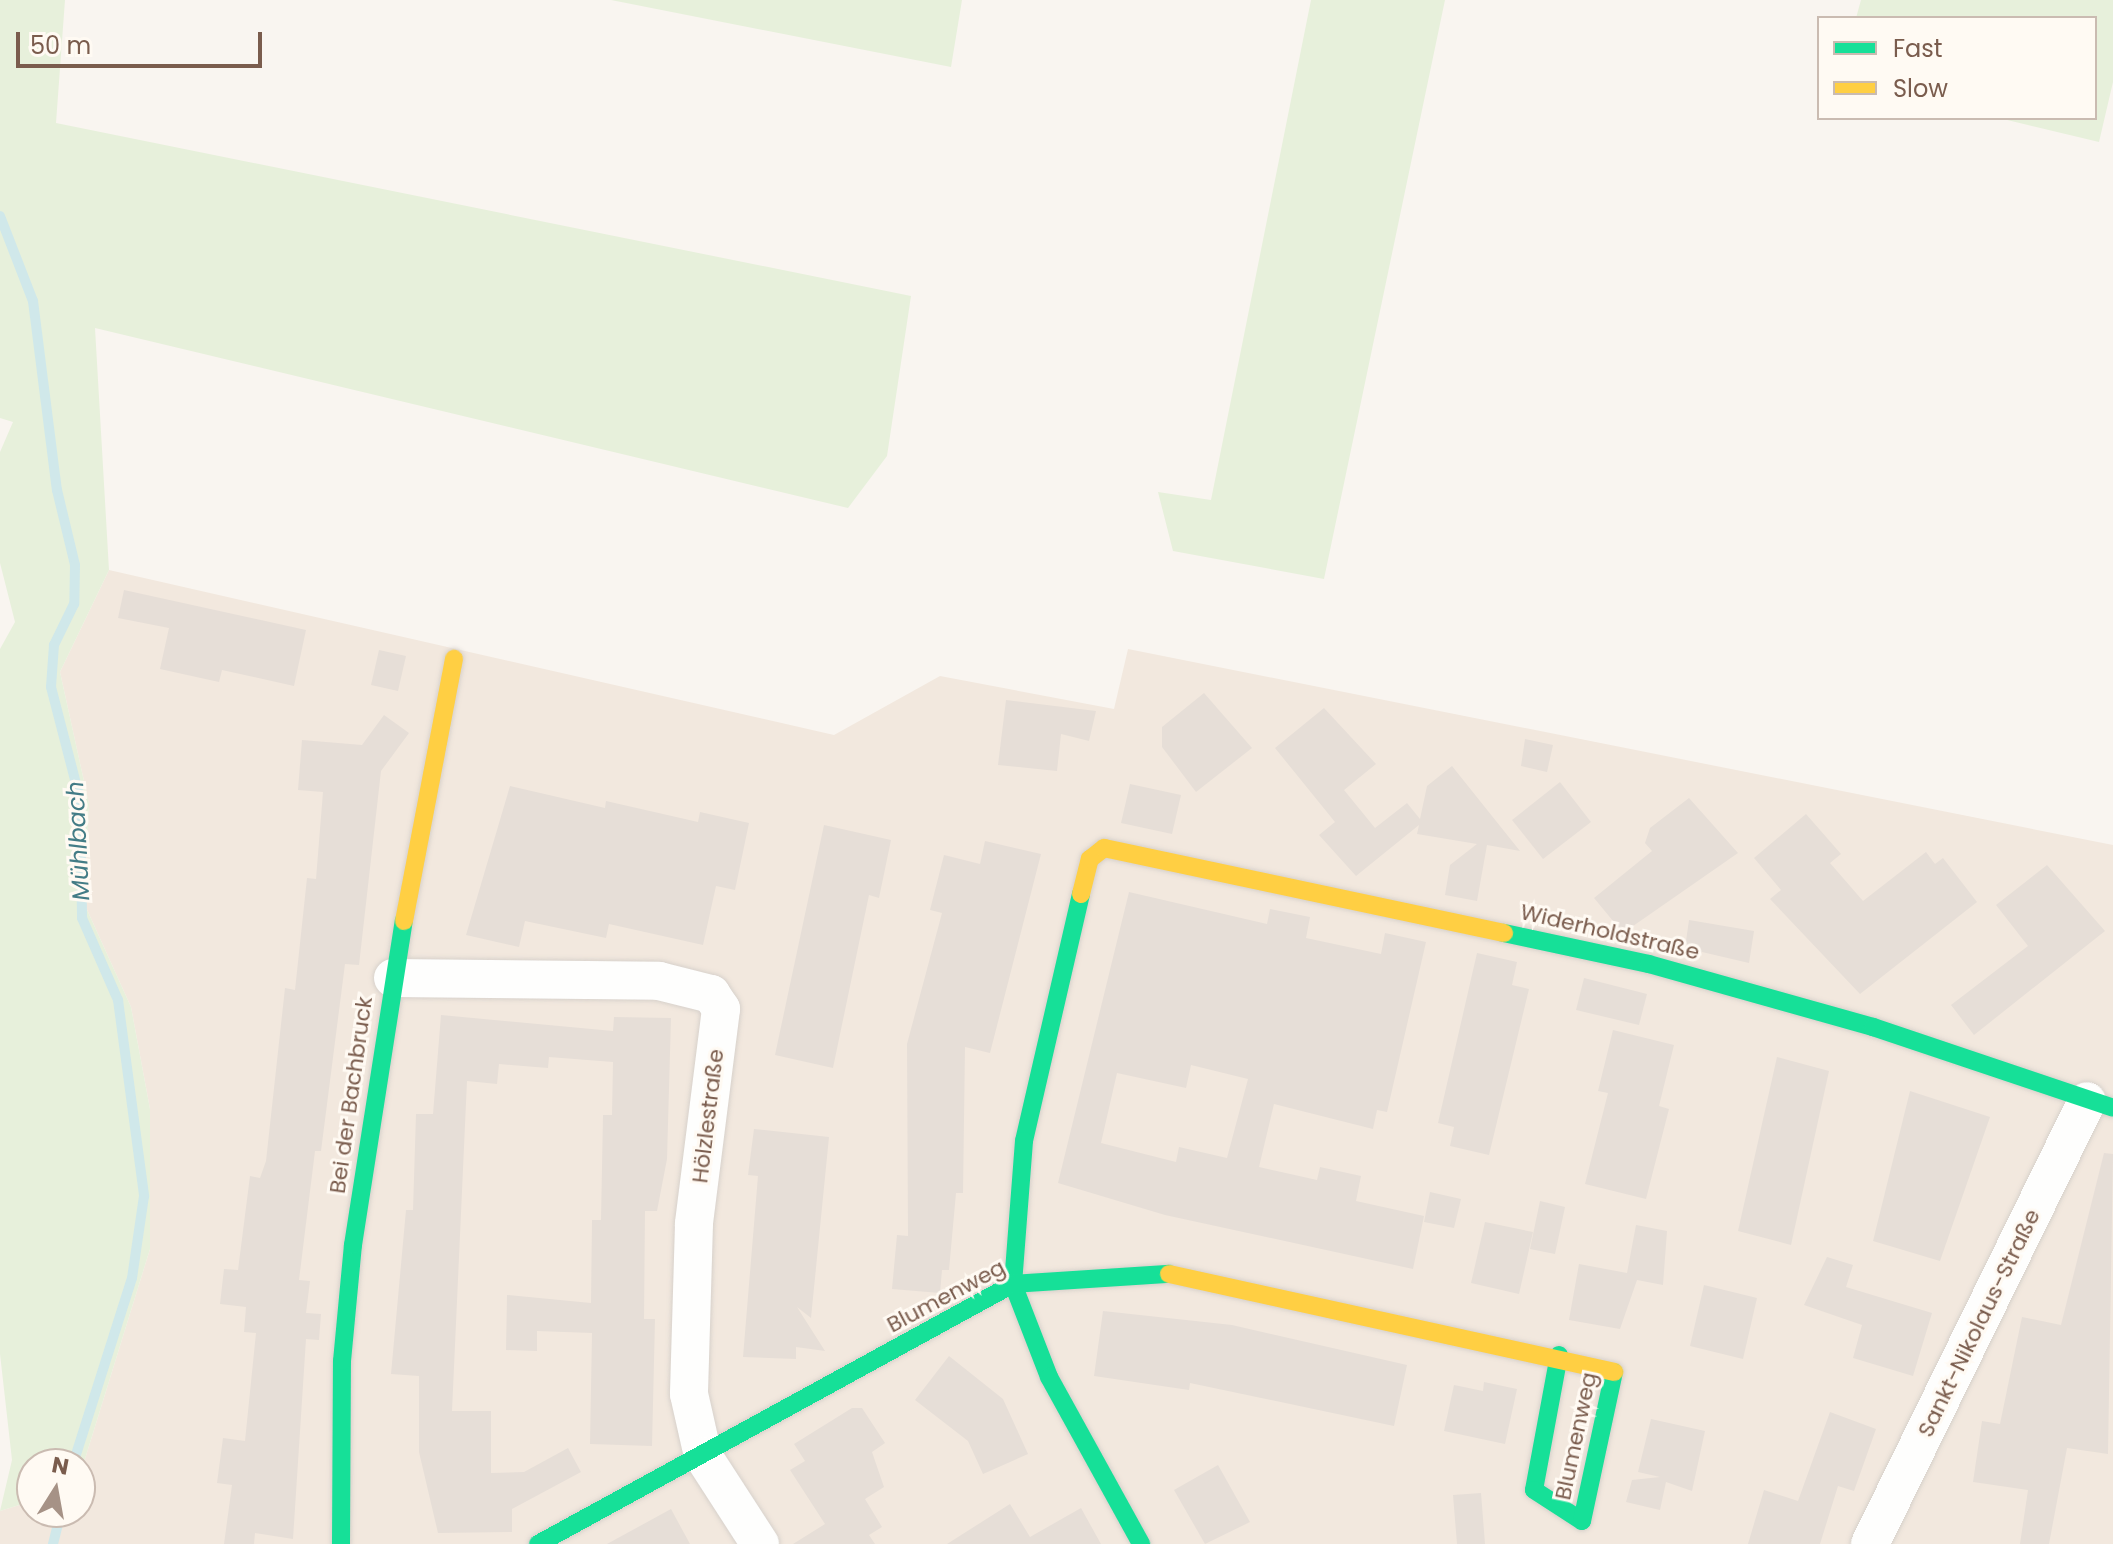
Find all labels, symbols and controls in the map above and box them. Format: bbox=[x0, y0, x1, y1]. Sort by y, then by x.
scale bar bbox=[20, 16, 266, 66]
legend bbox=[1817, 16, 2097, 120]
text: 50 m bbox=[30, 29, 91, 62]
text: Fast bbox=[1893, 32, 1943, 65]
text: Slow bbox=[1893, 72, 1948, 105]
water label: Mühlbach bbox=[60, 780, 96, 902]
street label: Widerholdstraße bbox=[1518, 899, 1702, 965]
street label: Bei der Bachbruck bbox=[324, 995, 378, 1195]
street label: Hölzlestraße bbox=[687, 1047, 729, 1185]
street label: Sankt-Nikolaus-Straße bbox=[1912, 1205, 2046, 1441]
street label: Blumenweg bbox=[882, 1254, 1010, 1338]
street label: Blumenweg bbox=[1550, 1370, 1602, 1502]
north arrow bbox=[16, 1448, 96, 1528]
text: N bbox=[49, 1449, 71, 1483]

